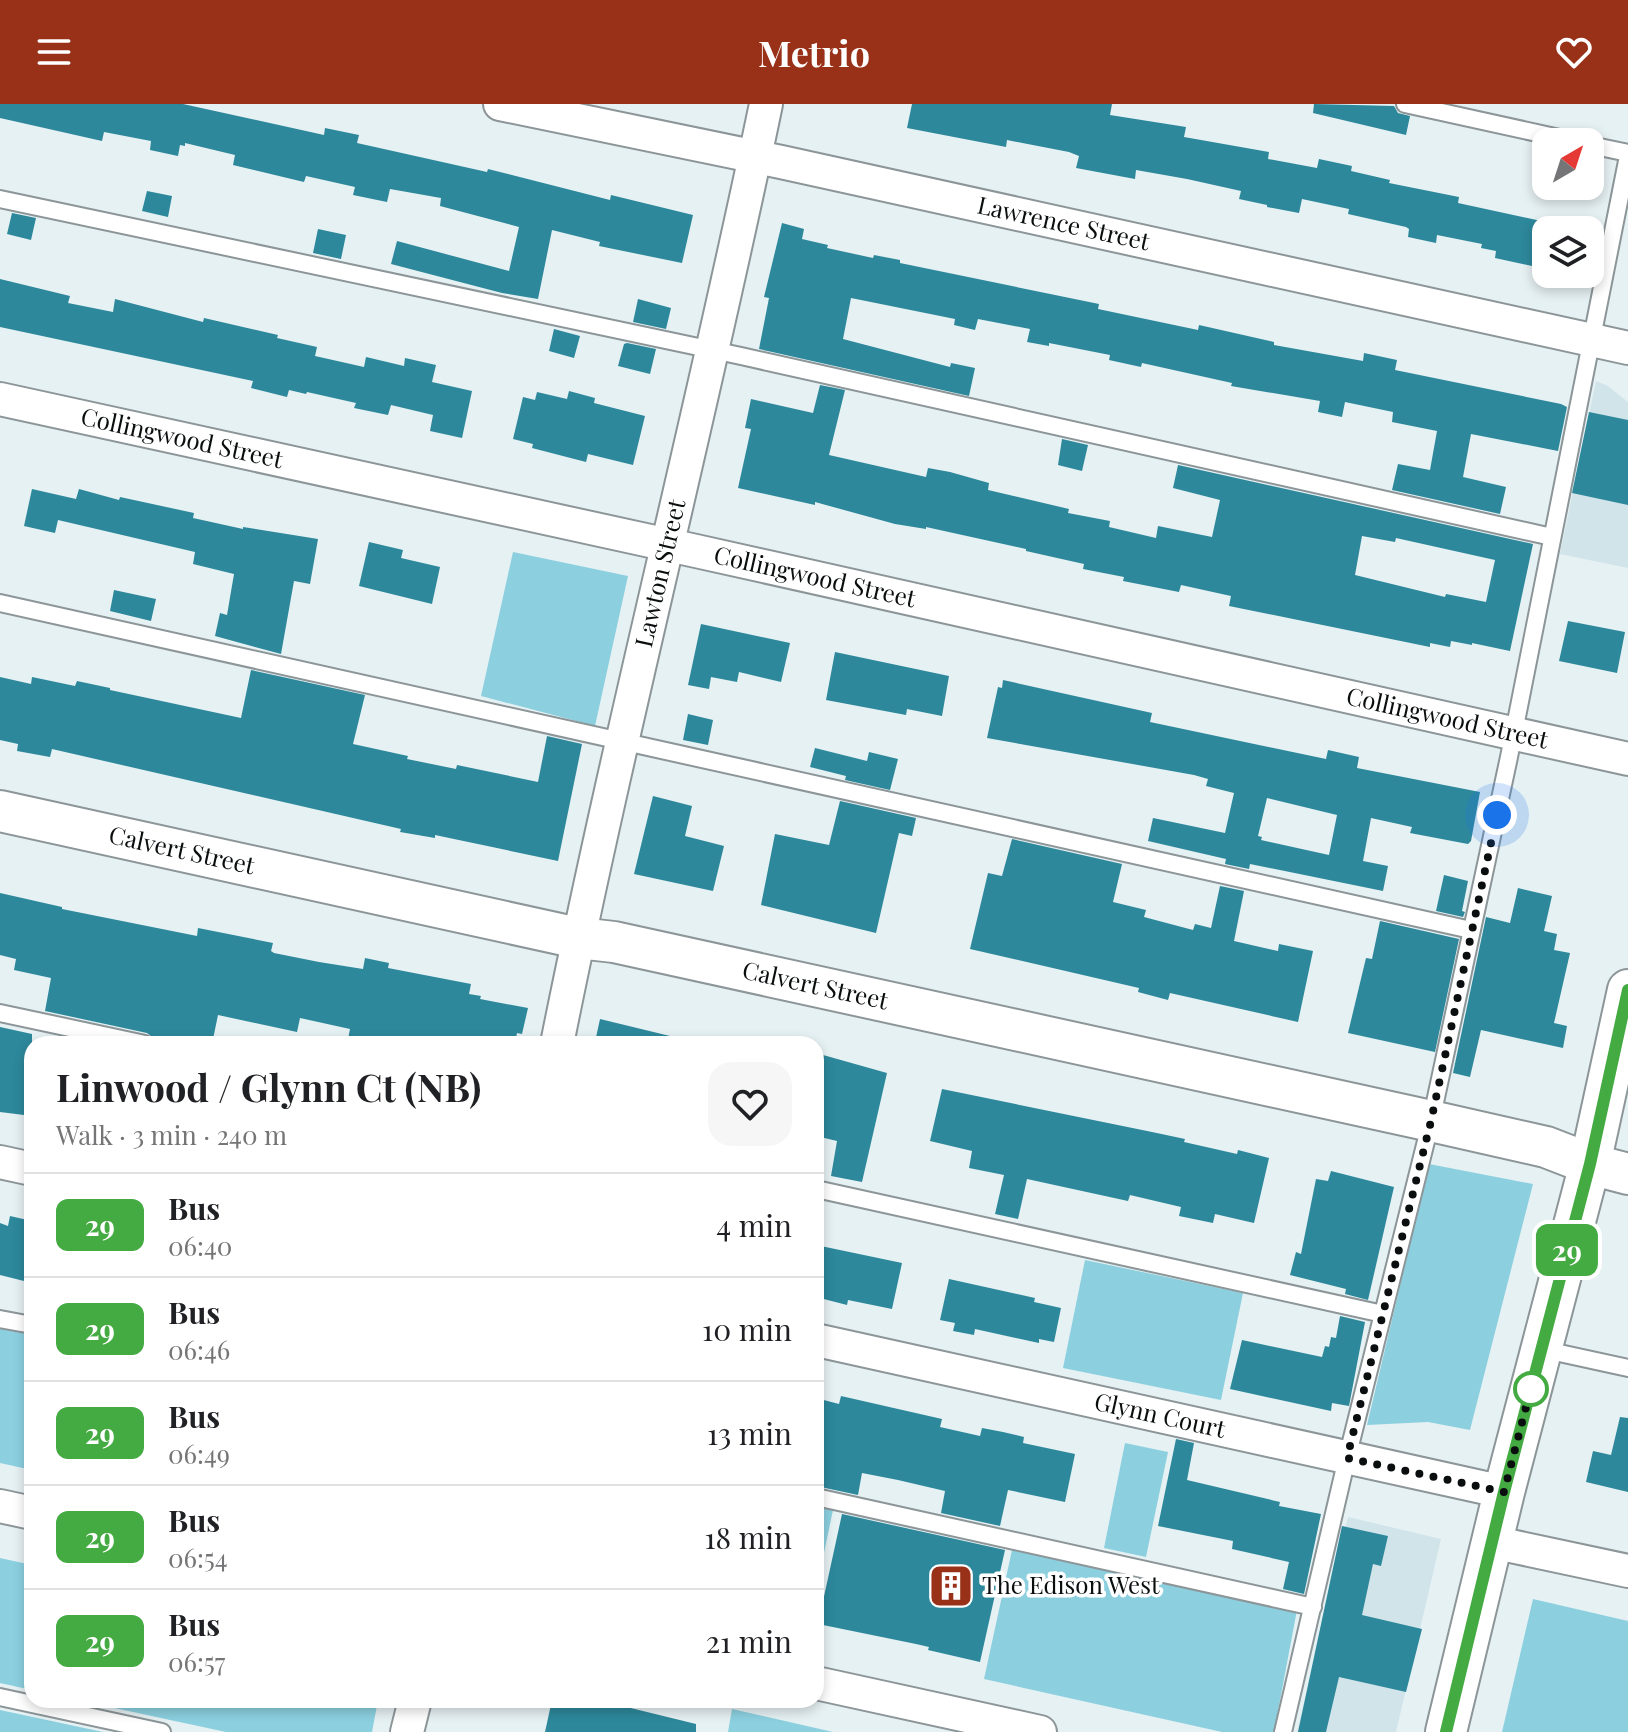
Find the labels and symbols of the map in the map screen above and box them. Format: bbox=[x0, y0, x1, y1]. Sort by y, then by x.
north arrow bbox=[1532, 128, 1604, 200]
street label: Lawrence Street bbox=[975, 188, 1153, 257]
street label: Collingwood Street bbox=[78, 399, 287, 474]
street label: Lawton Street bbox=[626, 495, 692, 650]
street label: Collingwood Street bbox=[711, 538, 920, 614]
street label: Collingwood Street bbox=[1344, 679, 1552, 755]
your location bbox=[1477, 795, 1517, 835]
street label: Calvert Street bbox=[106, 817, 258, 881]
street label: Calvert Street bbox=[740, 953, 892, 1016]
line badge: 29 bbox=[1531, 1224, 1603, 1276]
unlabelled marker bbox=[1514, 1372, 1548, 1406]
street label: Glynn Court bbox=[1092, 1384, 1229, 1444]
building icon: The Edison West bbox=[927, 1562, 975, 1610]
place label: The Edison West bbox=[982, 1568, 1160, 1600]

